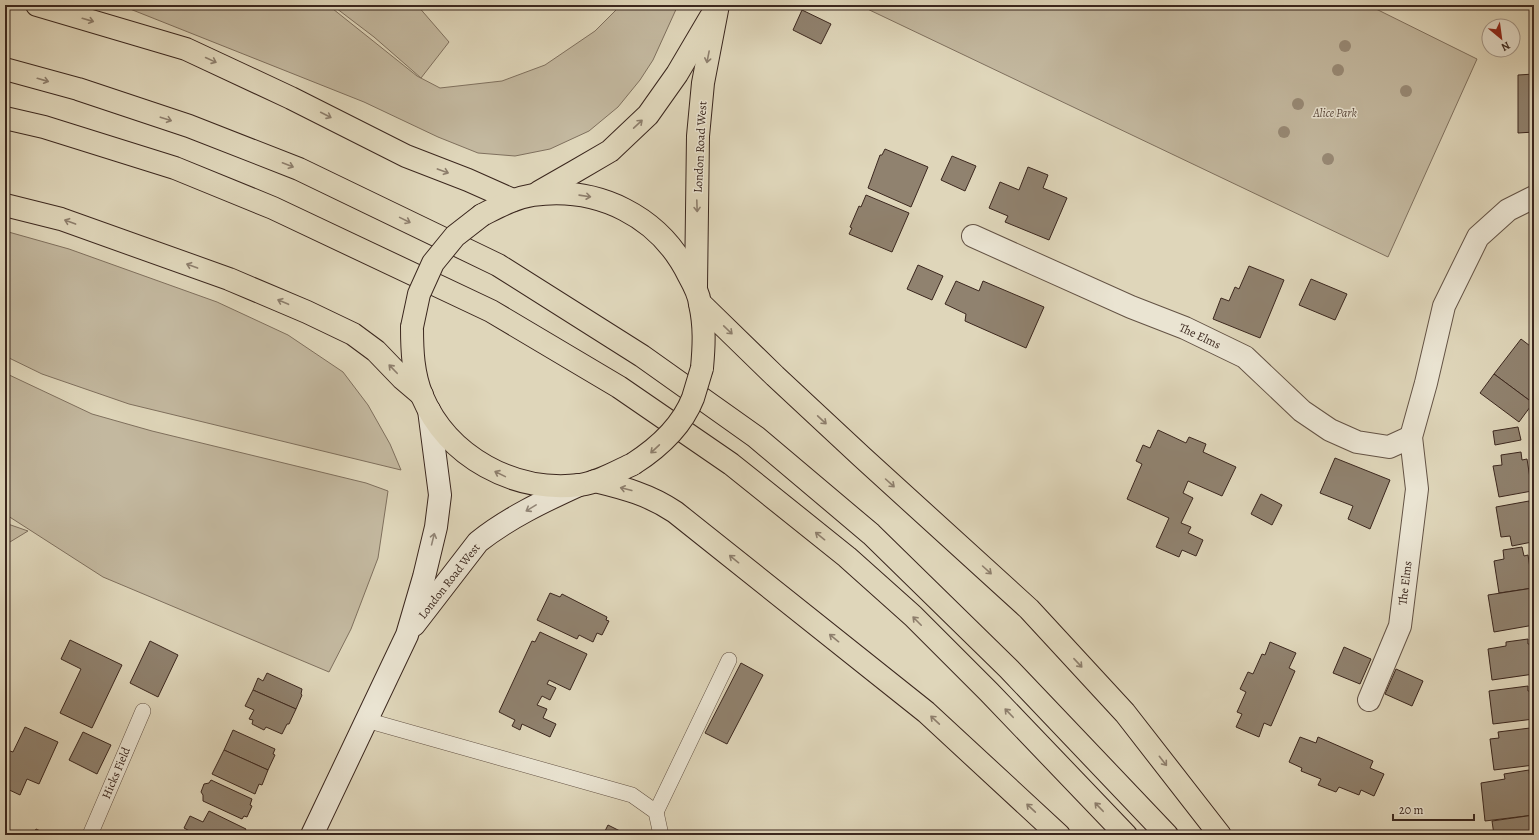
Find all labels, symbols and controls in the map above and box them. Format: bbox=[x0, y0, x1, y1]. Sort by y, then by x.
one-way arrow bbox=[81, 17, 94, 24]
north arrow bbox=[1481, 18, 1521, 58]
text: N bbox=[1498, 38, 1513, 55]
one-way arrow bbox=[704, 50, 712, 63]
one-way arrow bbox=[204, 57, 216, 64]
one-way arrow bbox=[36, 76, 49, 84]
street label: London Road West bbox=[690, 101, 710, 193]
park label: Alice Park bbox=[1312, 105, 1358, 121]
one-way arrow bbox=[320, 112, 332, 120]
one-way arrow bbox=[160, 116, 173, 123]
one-way arrow bbox=[633, 119, 643, 129]
one-way arrow bbox=[282, 161, 294, 169]
one-way arrow bbox=[437, 168, 450, 175]
one-way arrow bbox=[578, 192, 591, 200]
one-way arrow bbox=[694, 199, 701, 212]
one-way arrow bbox=[399, 217, 411, 224]
one-way arrow bbox=[64, 218, 76, 226]
one-way arrow bbox=[186, 262, 199, 269]
one-way arrow bbox=[277, 298, 289, 305]
street label: The Elms bbox=[1176, 319, 1224, 353]
one-way arrow bbox=[723, 325, 733, 335]
one-way arrow bbox=[388, 364, 398, 374]
one-way arrow bbox=[817, 415, 827, 425]
one-way arrow bbox=[650, 444, 660, 453]
one-way arrow bbox=[494, 469, 506, 477]
one-way arrow bbox=[885, 478, 895, 487]
one-way arrow bbox=[620, 485, 633, 492]
one-way arrow bbox=[525, 505, 537, 513]
one-way arrow bbox=[814, 531, 825, 540]
one-way arrow bbox=[430, 533, 437, 546]
street label: London Road West bbox=[414, 540, 484, 622]
one-way arrow bbox=[729, 554, 740, 563]
street label: The Elms bbox=[1394, 560, 1416, 606]
one-way arrow bbox=[981, 566, 992, 575]
one-way arrow bbox=[912, 616, 922, 626]
one-way arrow bbox=[828, 634, 839, 643]
one-way arrow bbox=[1073, 657, 1082, 667]
one-way arrow bbox=[1004, 708, 1014, 718]
one-way arrow bbox=[930, 716, 940, 725]
street label: Hicks Field bbox=[98, 744, 134, 801]
one-way arrow bbox=[1158, 756, 1167, 767]
scale bar bbox=[1393, 796, 1474, 822]
one-way arrow bbox=[1094, 802, 1104, 812]
text: 20 m bbox=[1399, 802, 1423, 818]
one-way arrow bbox=[1026, 804, 1036, 813]

